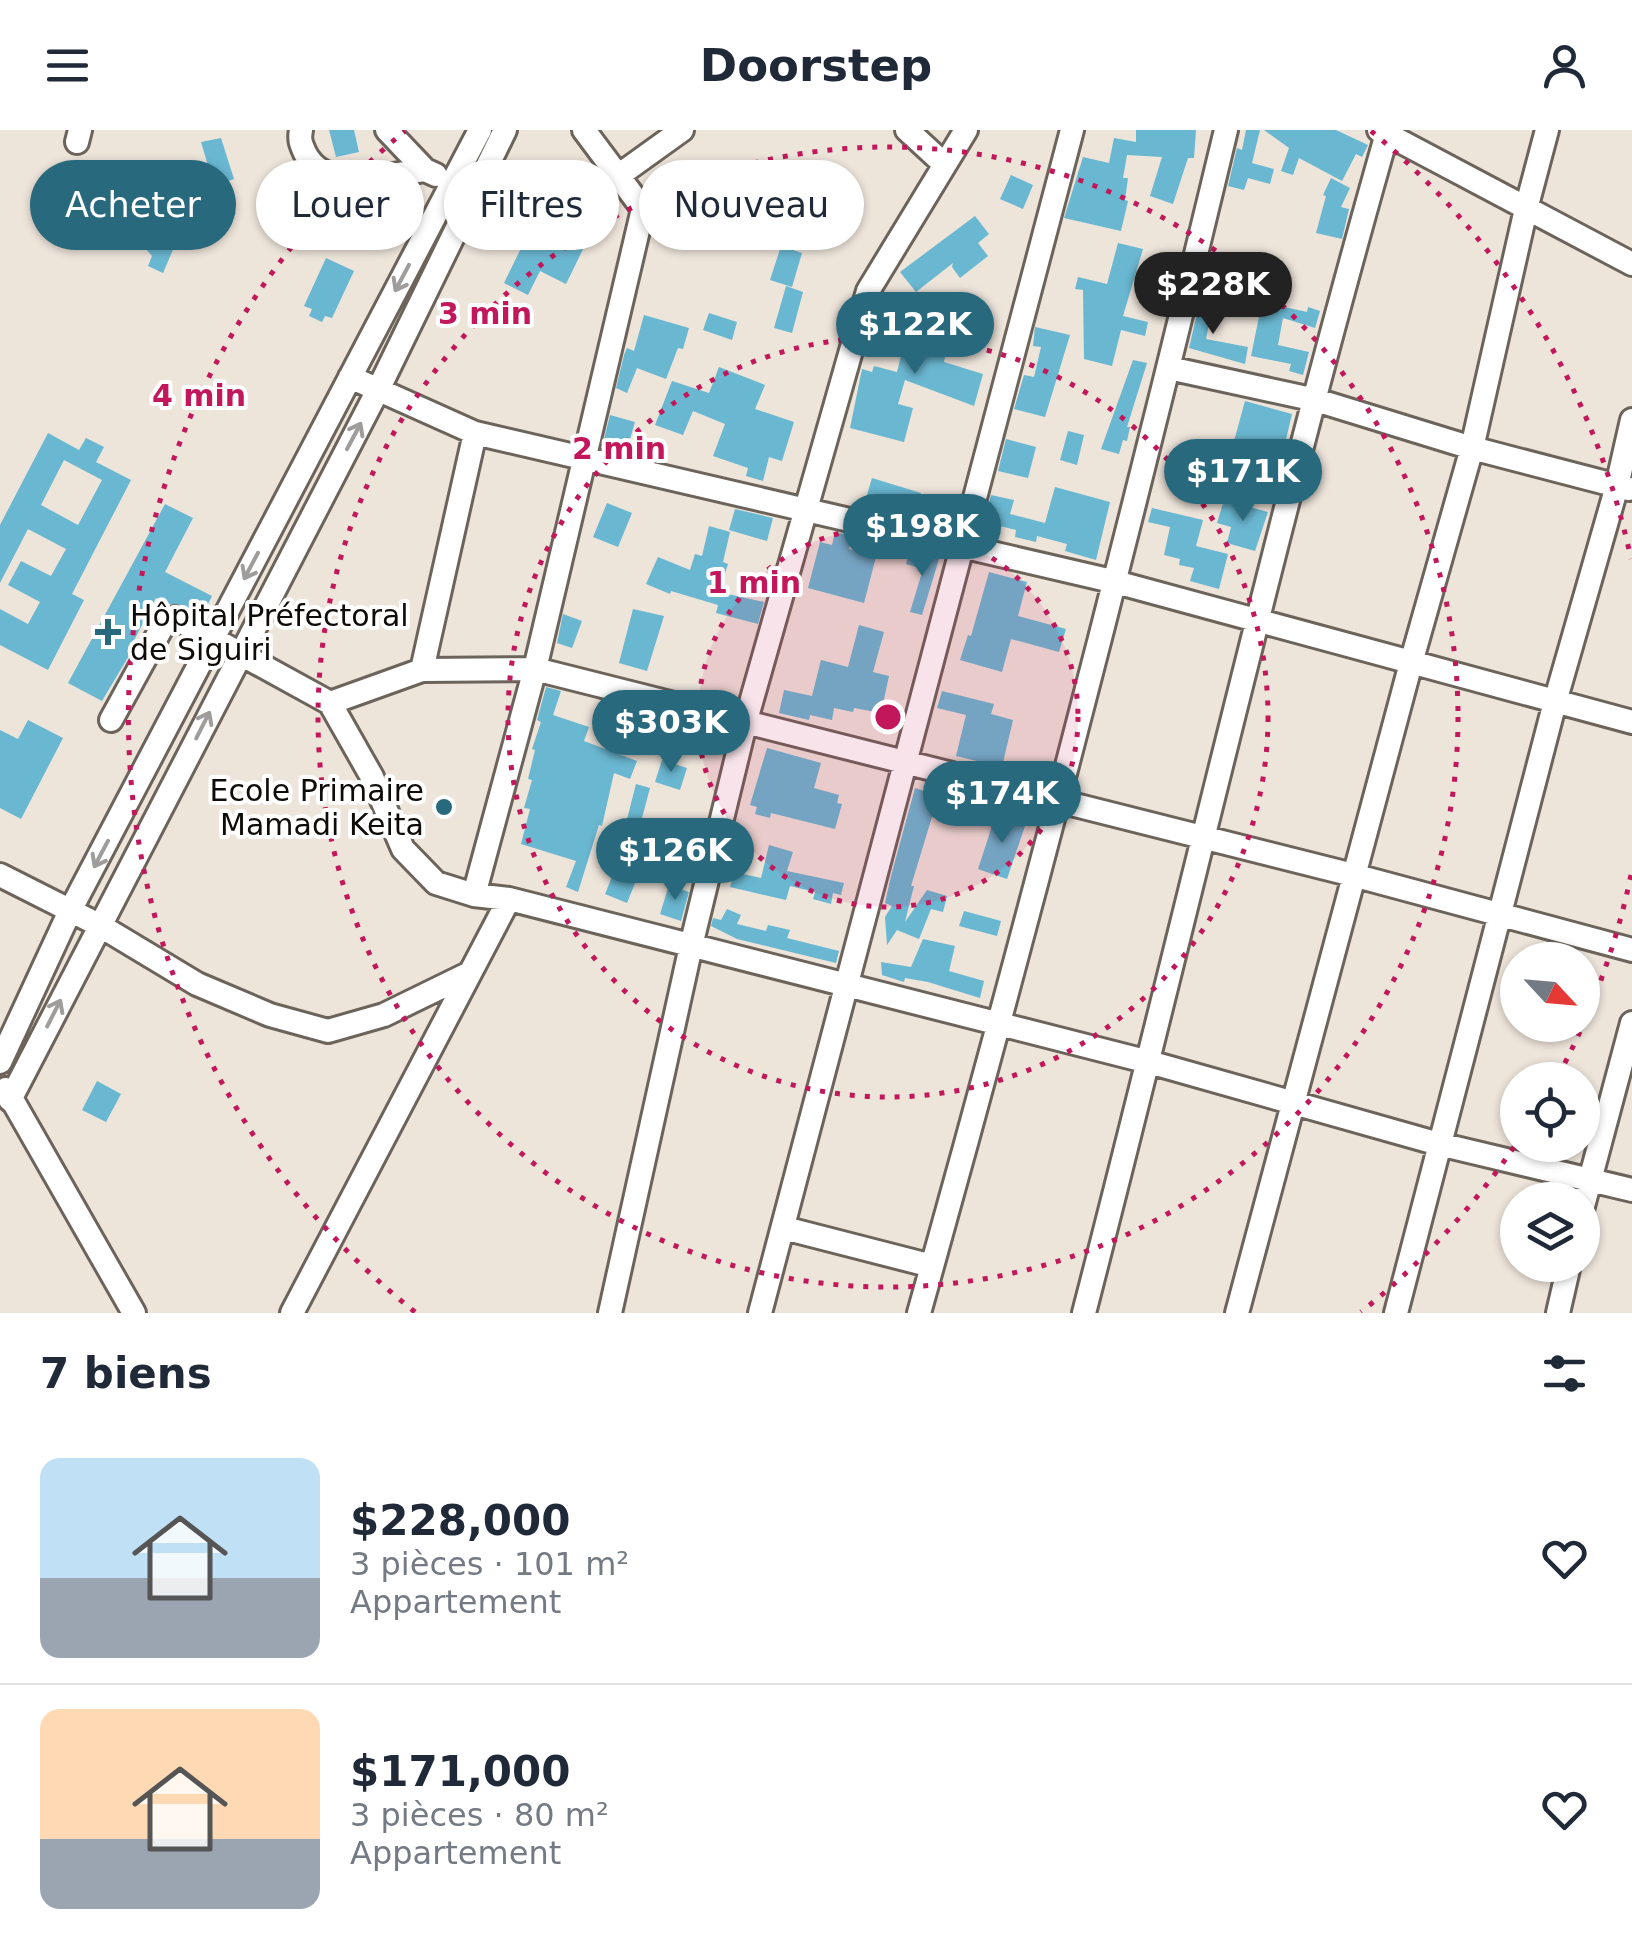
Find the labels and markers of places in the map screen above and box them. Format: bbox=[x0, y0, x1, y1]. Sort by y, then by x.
pin: $228K bbox=[1143, 252, 1283, 337]
pin: $122K bbox=[845, 292, 985, 377]
pin: $171K bbox=[1173, 439, 1313, 524]
pin: $198K bbox=[852, 494, 992, 579]
place label: Hôpital Préfectoral de Siguiri bbox=[130, 598, 409, 667]
marker: Hôpital Préfectoral de Siguiri bbox=[95, 619, 121, 645]
pin: $303K bbox=[601, 690, 741, 775]
centre of rings bbox=[870, 699, 906, 735]
pin: $174K bbox=[932, 761, 1072, 846]
place label: Ecole Primaire Mamadi Keita bbox=[210, 773, 424, 842]
marker: Ecole Primaire Mamadi Keita bbox=[433, 796, 455, 818]
pin: $126K bbox=[605, 818, 745, 903]

